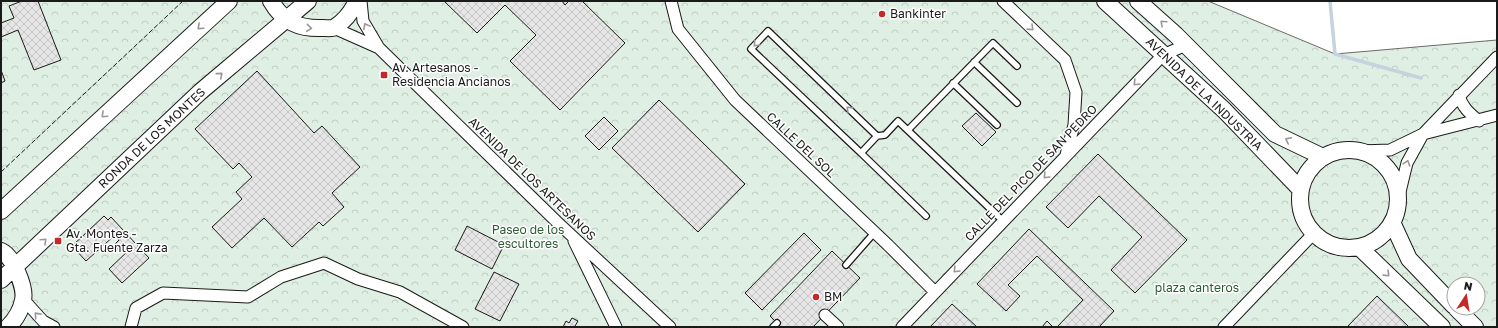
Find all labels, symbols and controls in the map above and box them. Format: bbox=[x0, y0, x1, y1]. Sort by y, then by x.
place label: Bankinter bbox=[890, 6, 946, 21]
marker: Bankinter bbox=[877, 9, 887, 19]
one-way arrow bbox=[1160, 20, 1168, 28]
one-way arrow bbox=[197, 23, 205, 30]
one-way arrow bbox=[306, 23, 312, 32]
one-way arrow bbox=[363, 23, 371, 30]
one-way arrow bbox=[1026, 23, 1034, 31]
street label: AVENIDA DE LA INDUSTRIA bbox=[1143, 34, 1266, 153]
one-way arrow bbox=[753, 39, 761, 47]
place label: Av. Artesanos - Residencia Ancianos bbox=[392, 60, 511, 89]
marker: Av. Artesanos - Residencia Ancianos bbox=[379, 70, 389, 80]
one-way arrow bbox=[216, 73, 223, 80]
one-way arrow bbox=[1133, 78, 1141, 86]
street label: RONDA DE LOS MONTES bbox=[95, 84, 208, 191]
street label: CALLE DEL PICO DE SAN PEDRO bbox=[961, 101, 1100, 244]
one-way arrow bbox=[846, 106, 854, 114]
street label: CALLE DEL SOL bbox=[764, 109, 839, 181]
one-way arrow bbox=[102, 110, 109, 117]
street label: AVENIDA DE LOS ARTESANOS bbox=[466, 114, 599, 244]
one-way arrow bbox=[1285, 137, 1292, 145]
one-way arrow bbox=[1402, 160, 1411, 167]
one-way arrow bbox=[1043, 171, 1051, 179]
park label: Paseo de los escultores bbox=[492, 222, 564, 251]
place label: Av. Montes - Gta. Fuente Zarza bbox=[66, 226, 168, 255]
marker: Av. Montes - Gta. Fuente Zarza bbox=[53, 236, 63, 246]
one-way arrow bbox=[39, 238, 47, 245]
one-way arrow bbox=[953, 265, 961, 273]
one-way arrow bbox=[1382, 269, 1390, 277]
north arrow bbox=[1446, 276, 1486, 316]
text: N bbox=[1463, 279, 1474, 293]
park label: plaza canteros bbox=[1155, 280, 1239, 295]
place label: BM bbox=[824, 289, 842, 304]
marker: BM bbox=[811, 292, 821, 302]
one-way arrow bbox=[35, 312, 42, 320]

